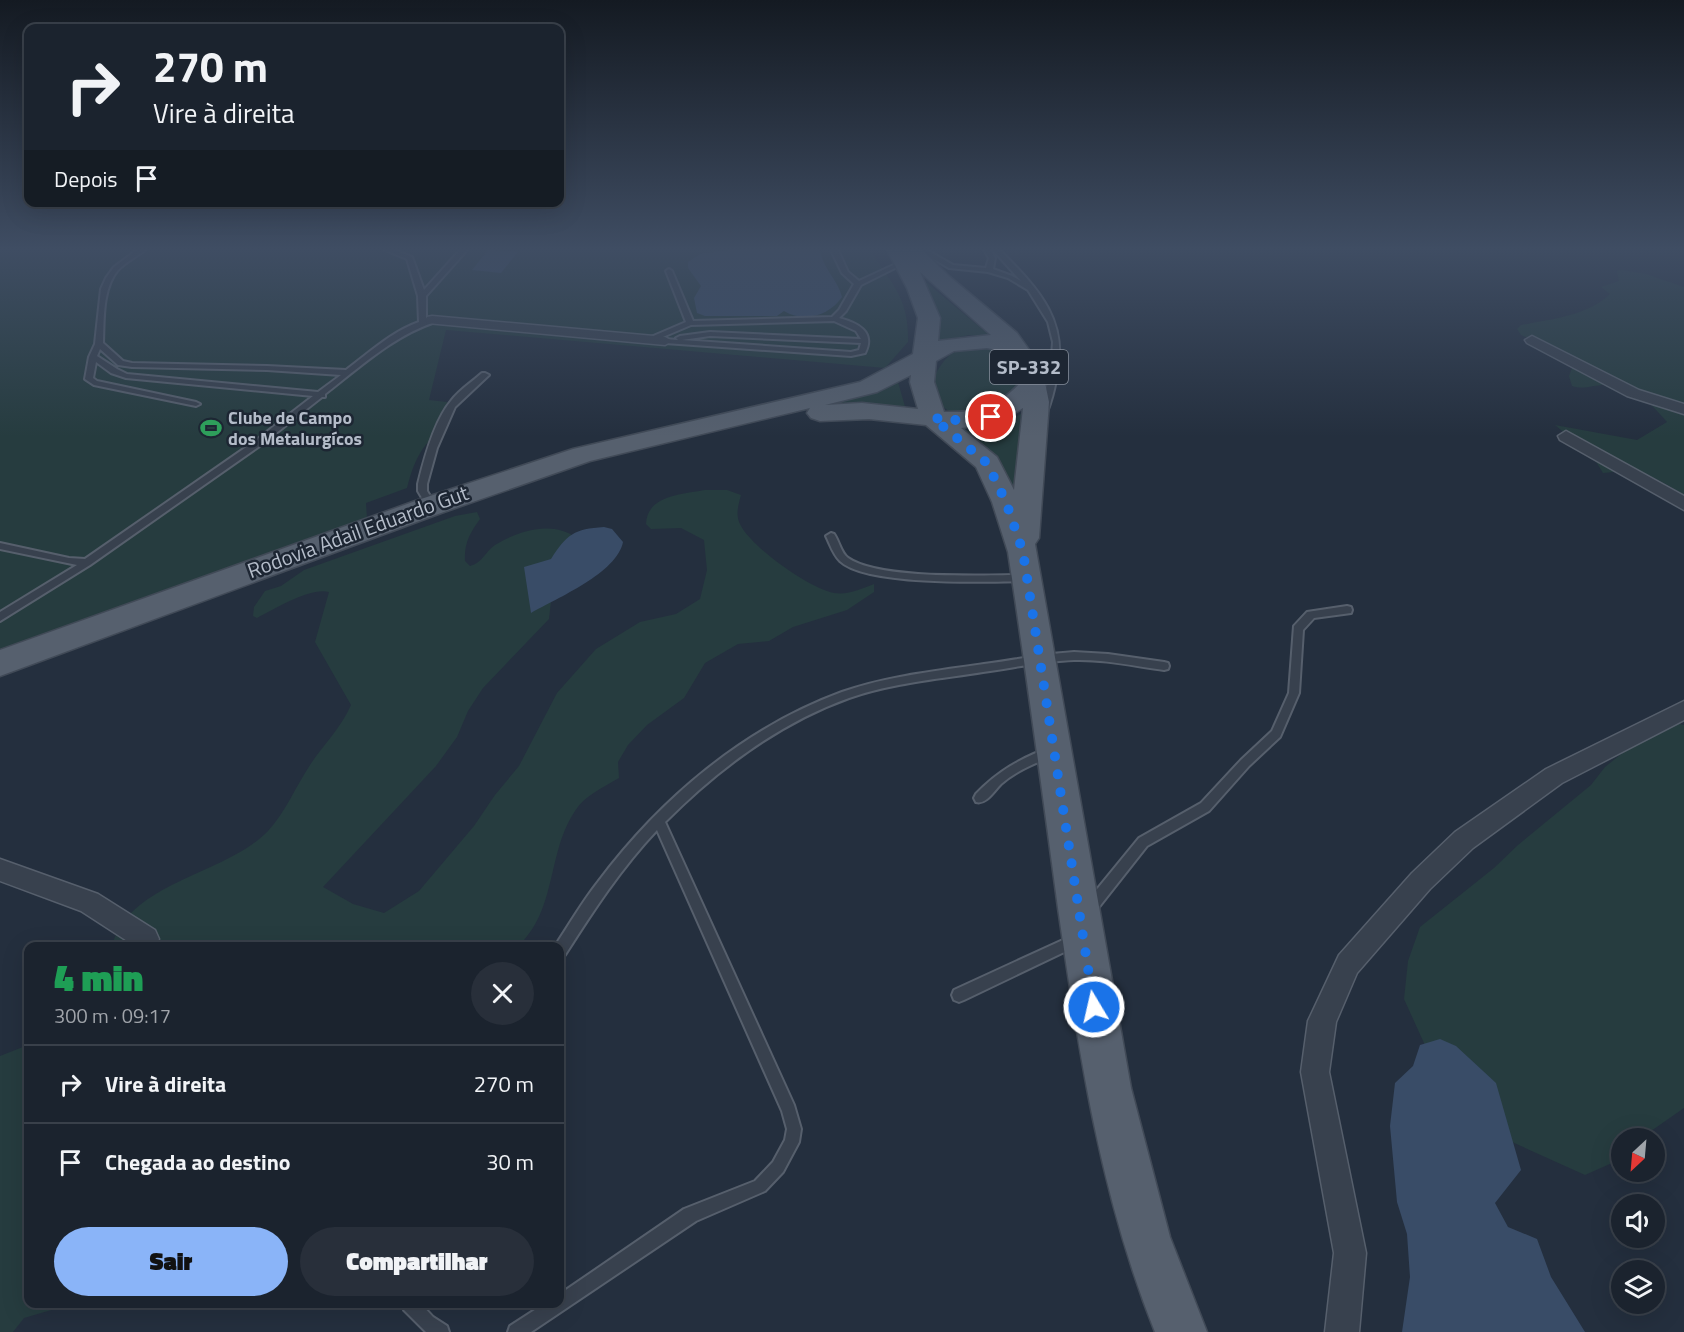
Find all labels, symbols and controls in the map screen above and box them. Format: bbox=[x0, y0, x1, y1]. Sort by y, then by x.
text: 270 m bbox=[153, 34, 268, 98]
icon: right bbox=[54, 48, 132, 126]
text: Vire à direita bbox=[153, 92, 295, 133]
text: Depois bbox=[54, 162, 118, 196]
icon: arrive bbox=[130, 162, 163, 195]
road number: SP-332 bbox=[990, 350, 1068, 384]
pin bbox=[965, 391, 1016, 442]
icon: arrive bbox=[974, 400, 1007, 433]
place label: Clube de Campo dos Metalurgícos bbox=[228, 404, 362, 452]
sports icon: Clube de Campo dos Metalurgícos bbox=[199, 416, 223, 440]
street label: Rodovia Adail Eduardo Gut bbox=[243, 476, 473, 586]
text: 4 min bbox=[54, 950, 143, 1005]
button: close bbox=[471, 962, 534, 1025]
position arrow bbox=[1062, 975, 1126, 1039]
text: 300 m · 09:17 bbox=[54, 1000, 171, 1031]
text: Vire à direita bbox=[105, 1067, 226, 1101]
text: 270 m bbox=[474, 1067, 534, 1101]
icon: right bbox=[54, 1068, 87, 1101]
north arrow bbox=[1611, 1128, 1665, 1182]
map controls bbox=[1611, 1128, 1665, 1314]
text: Chegada ao destino bbox=[105, 1145, 291, 1179]
text: 30 m bbox=[486, 1145, 534, 1179]
icon: arrive bbox=[54, 1146, 87, 1179]
button: sound bbox=[1611, 1194, 1665, 1248]
button: Sair bbox=[54, 1227, 288, 1296]
button: Compartilhar bbox=[300, 1227, 534, 1296]
button: layers bbox=[1611, 1260, 1665, 1314]

